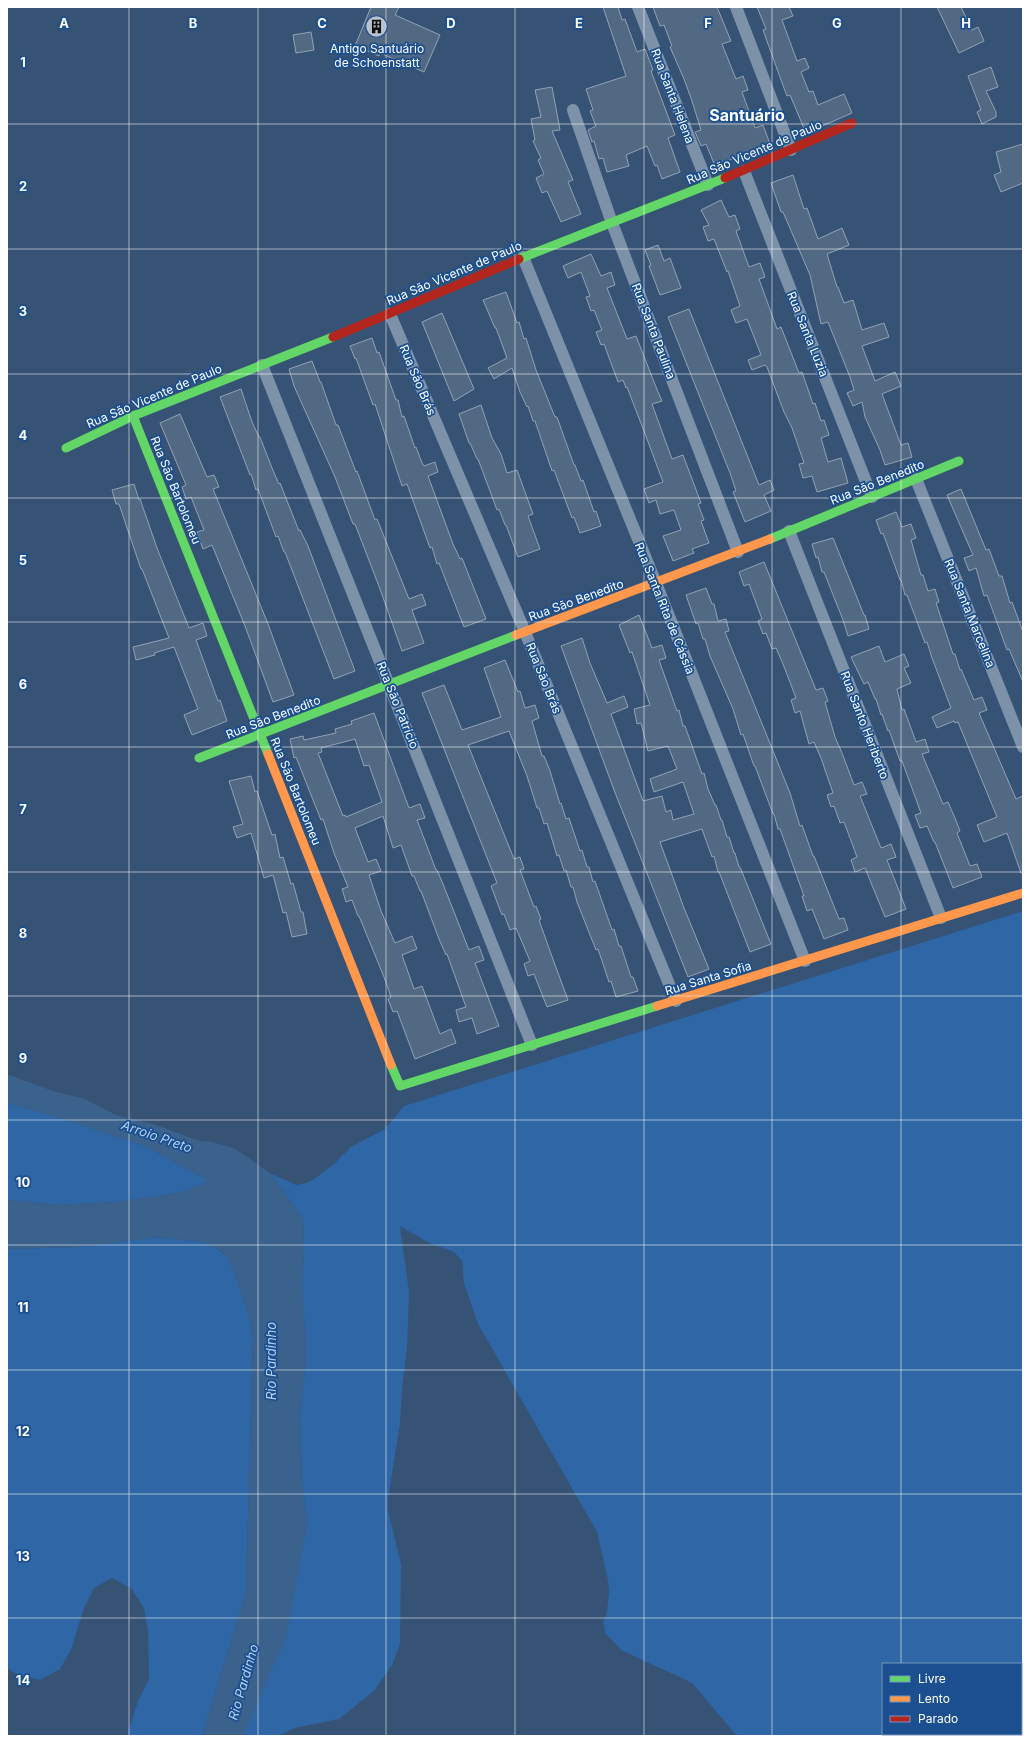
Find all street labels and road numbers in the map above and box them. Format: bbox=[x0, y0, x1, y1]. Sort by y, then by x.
street label: Rua Santa Helena bbox=[648, 47, 698, 145]
street label: Rua São Vicente de Paulo bbox=[684, 117, 824, 187]
street label: Rua São Vicente de Paulo bbox=[384, 238, 524, 308]
street label: Rua Santa Paulina bbox=[629, 281, 679, 381]
street label: Rua Santa Luzia bbox=[784, 289, 832, 379]
street label: Rua São Brás bbox=[396, 342, 440, 418]
street label: Rua São Vicente de Paulo bbox=[84, 361, 224, 431]
street label: Rua São Bartolomeu bbox=[148, 434, 204, 546]
street label: Rua São Benedito bbox=[828, 456, 926, 508]
street label: Rua Santa Rita de Cássia bbox=[632, 540, 698, 676]
street label: Rua Santa Marcelina bbox=[941, 556, 999, 670]
street label: Rua São Benedito bbox=[526, 576, 626, 624]
street label: Rua São Brás bbox=[523, 640, 565, 716]
street label: Rua São Patrício bbox=[374, 659, 422, 751]
street label: Rua Santo Heriberto bbox=[837, 669, 893, 781]
street label: Rua São Benedito bbox=[224, 692, 322, 742]
street label: Rua São Bartolomeu bbox=[268, 735, 324, 847]
street label: Rua Santa Sofia bbox=[663, 958, 753, 998]

